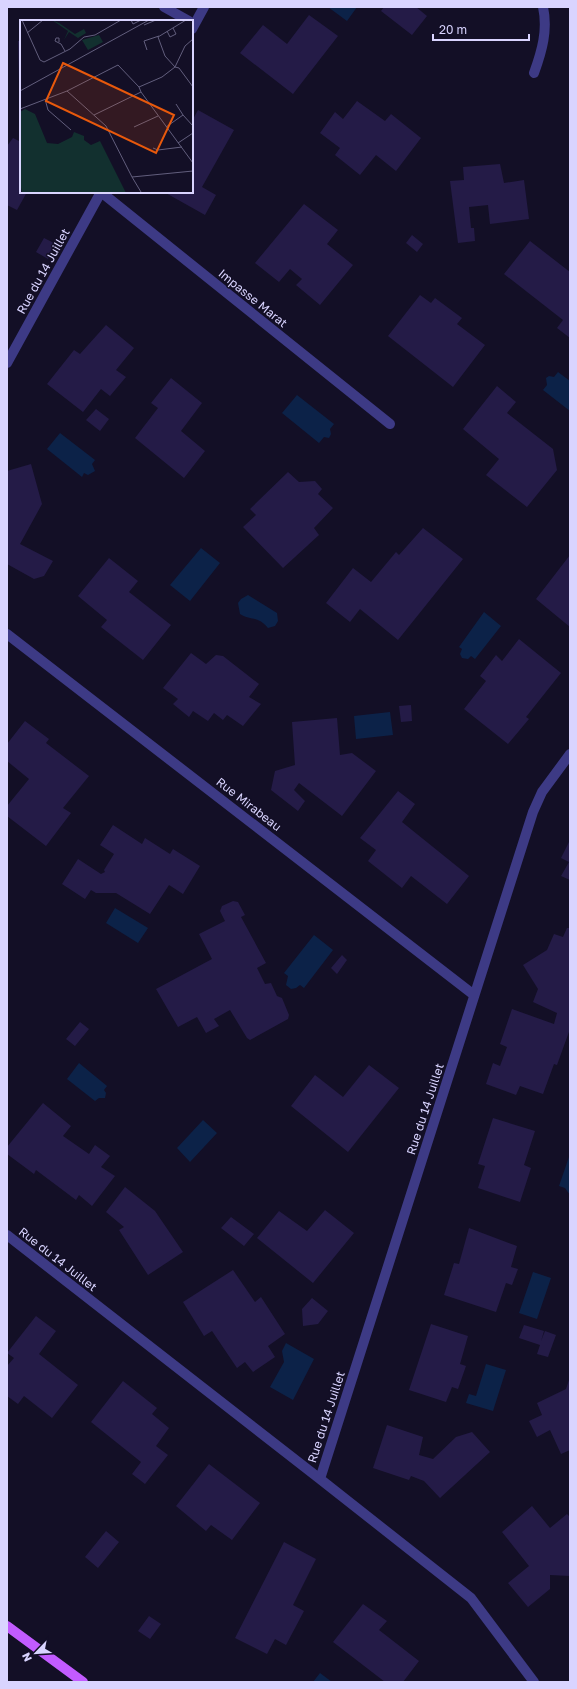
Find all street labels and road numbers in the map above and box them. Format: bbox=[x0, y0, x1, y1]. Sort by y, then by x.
street label: Rue du 14 Juillet bbox=[13, 225, 73, 316]
street label: Impasse Marat bbox=[216, 266, 291, 330]
street label: Rue Mirabeau bbox=[213, 774, 285, 834]
street label: Rue du 14 Juillet bbox=[403, 1061, 447, 1157]
street label: Rue du 14 Juillet bbox=[16, 1224, 100, 1294]
street label: Rue du 14 Juillet bbox=[304, 1369, 348, 1465]

